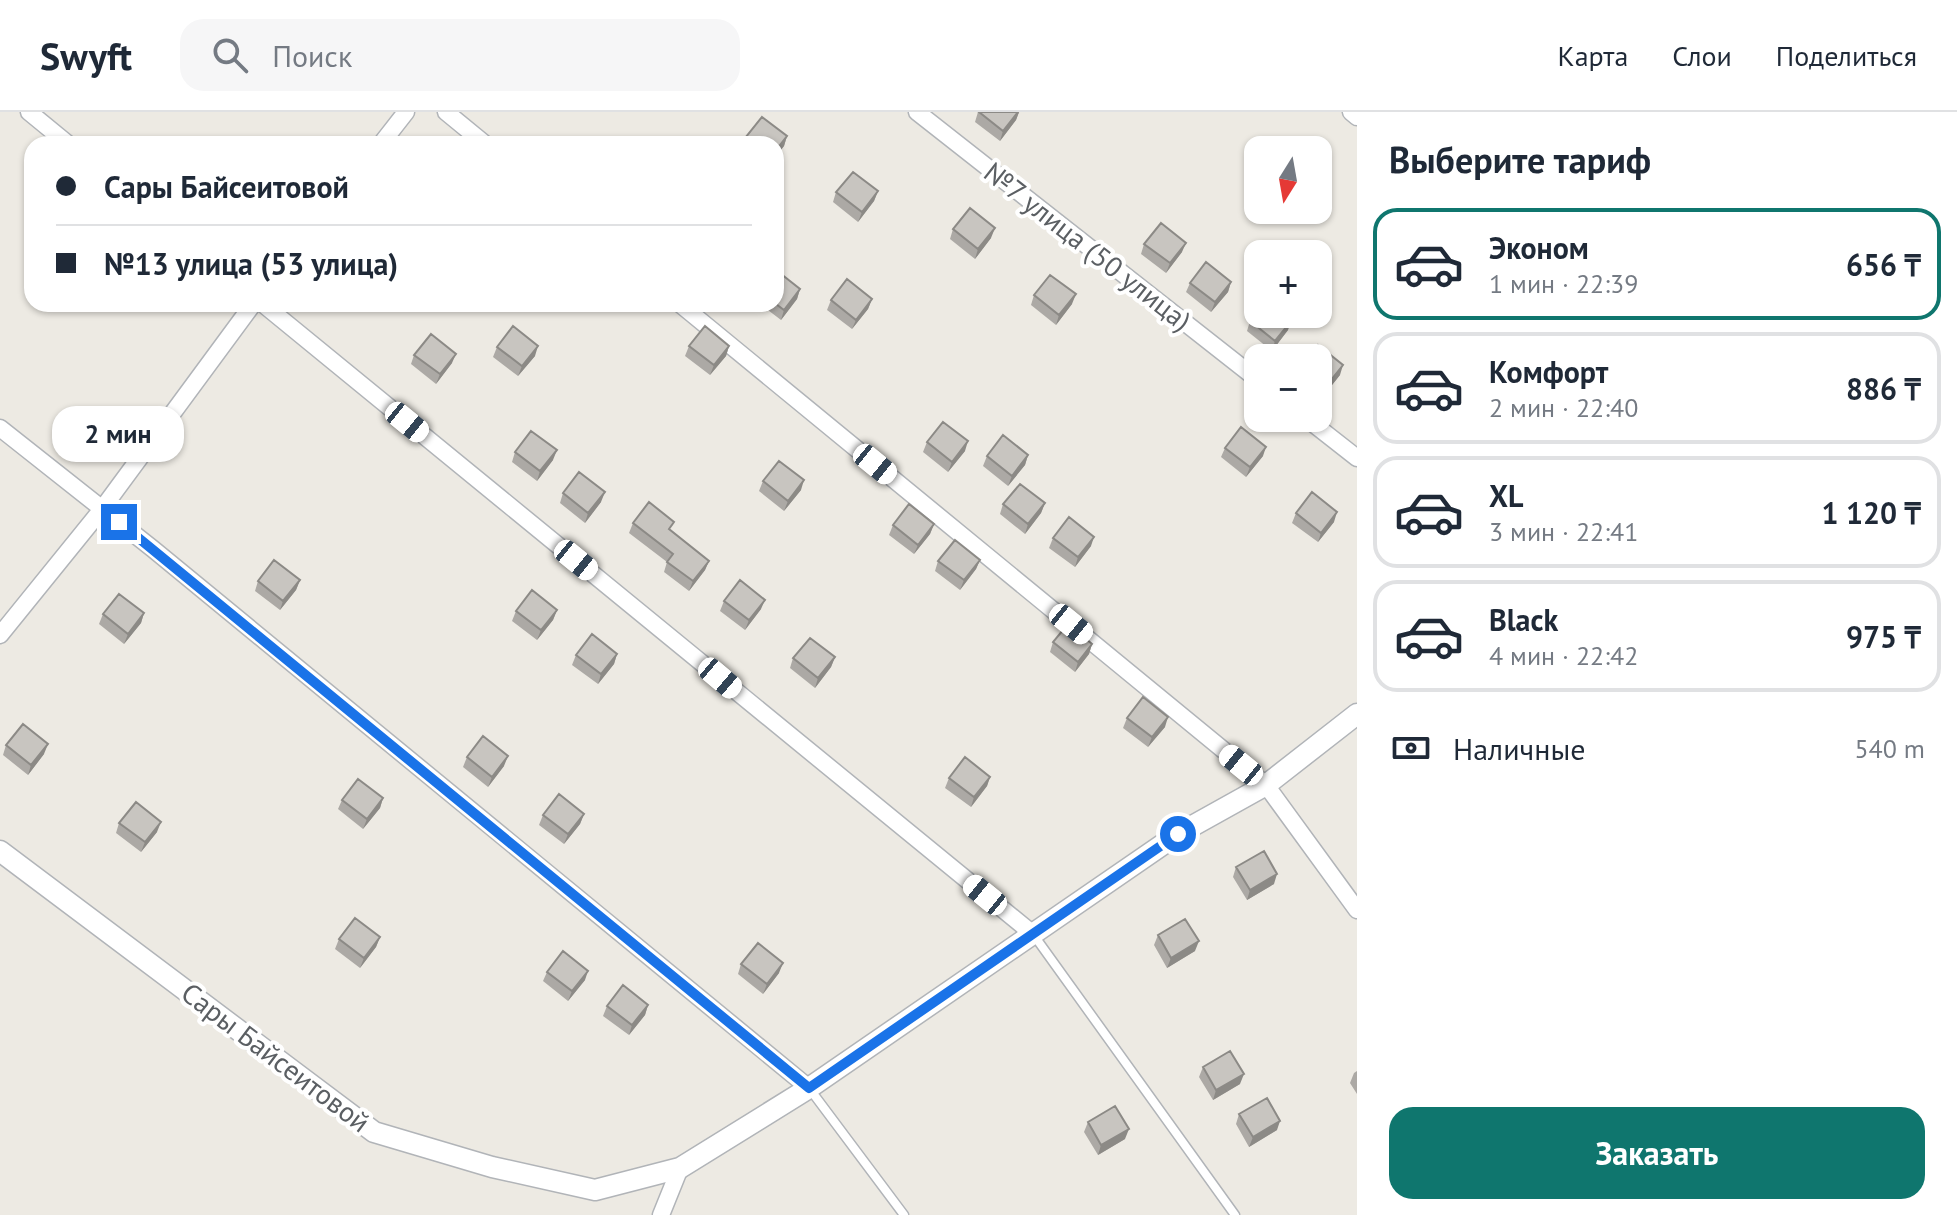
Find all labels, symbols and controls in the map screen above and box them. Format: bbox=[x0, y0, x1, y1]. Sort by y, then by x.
search box bbox=[180, 19, 740, 91]
text: Swyft bbox=[40, 31, 132, 80]
icon: search bbox=[208, 33, 252, 77]
text: Поиск bbox=[272, 36, 352, 75]
text: Карта bbox=[1558, 37, 1628, 74]
text: Слои bbox=[1672, 37, 1732, 74]
text: Поделиться bbox=[1776, 37, 1917, 74]
north arrow bbox=[1244, 136, 1332, 224]
map controls bbox=[1244, 136, 1332, 432]
text: Выберите тариф bbox=[1389, 136, 1651, 183]
street label: №7 улица (50 улица) bbox=[977, 153, 1199, 339]
text: Сары Байсеитовой bbox=[104, 167, 349, 206]
icon: car bbox=[1393, 228, 1465, 300]
text: Эконом bbox=[1489, 228, 1589, 267]
button: + bbox=[1244, 240, 1332, 328]
text: №13 улица (53 улица) bbox=[104, 244, 398, 283]
text: 656 ₸ bbox=[1846, 245, 1921, 284]
text: 1 мин · 22:39 bbox=[1489, 267, 1638, 300]
button: − bbox=[1244, 344, 1332, 432]
icon: car bbox=[1393, 352, 1465, 424]
text: Комфорт bbox=[1489, 352, 1608, 391]
text: 886 ₸ bbox=[1846, 369, 1921, 408]
text: 2 мин · 22:40 bbox=[1489, 391, 1638, 424]
car bbox=[381, 398, 433, 446]
callout: 2 мин bbox=[53, 406, 185, 462]
text: 2 мин bbox=[85, 417, 151, 450]
car bbox=[849, 440, 901, 488]
icon: car bbox=[1393, 476, 1465, 548]
text: XL bbox=[1489, 476, 1523, 515]
text: 1 120 ₸ bbox=[1821, 493, 1921, 532]
route end bbox=[101, 504, 137, 540]
text: 3 мин · 22:41 bbox=[1489, 515, 1638, 548]
car bbox=[550, 536, 602, 584]
car bbox=[1045, 600, 1097, 648]
icon: car bbox=[1393, 600, 1465, 672]
text: Black bbox=[1489, 600, 1558, 639]
text: 975 ₸ bbox=[1846, 617, 1921, 656]
text: 4 мин · 22:42 bbox=[1489, 639, 1638, 672]
car bbox=[694, 653, 746, 703]
icon: cash bbox=[1389, 726, 1433, 770]
text: Наличные bbox=[1453, 729, 1585, 768]
text: 540 m bbox=[1854, 732, 1925, 765]
car bbox=[1215, 741, 1267, 789]
route start bbox=[1160, 816, 1196, 852]
car bbox=[959, 871, 1011, 919]
street label: Сары Байсеитовой bbox=[174, 974, 378, 1140]
button: Заказать bbox=[1389, 1107, 1925, 1199]

